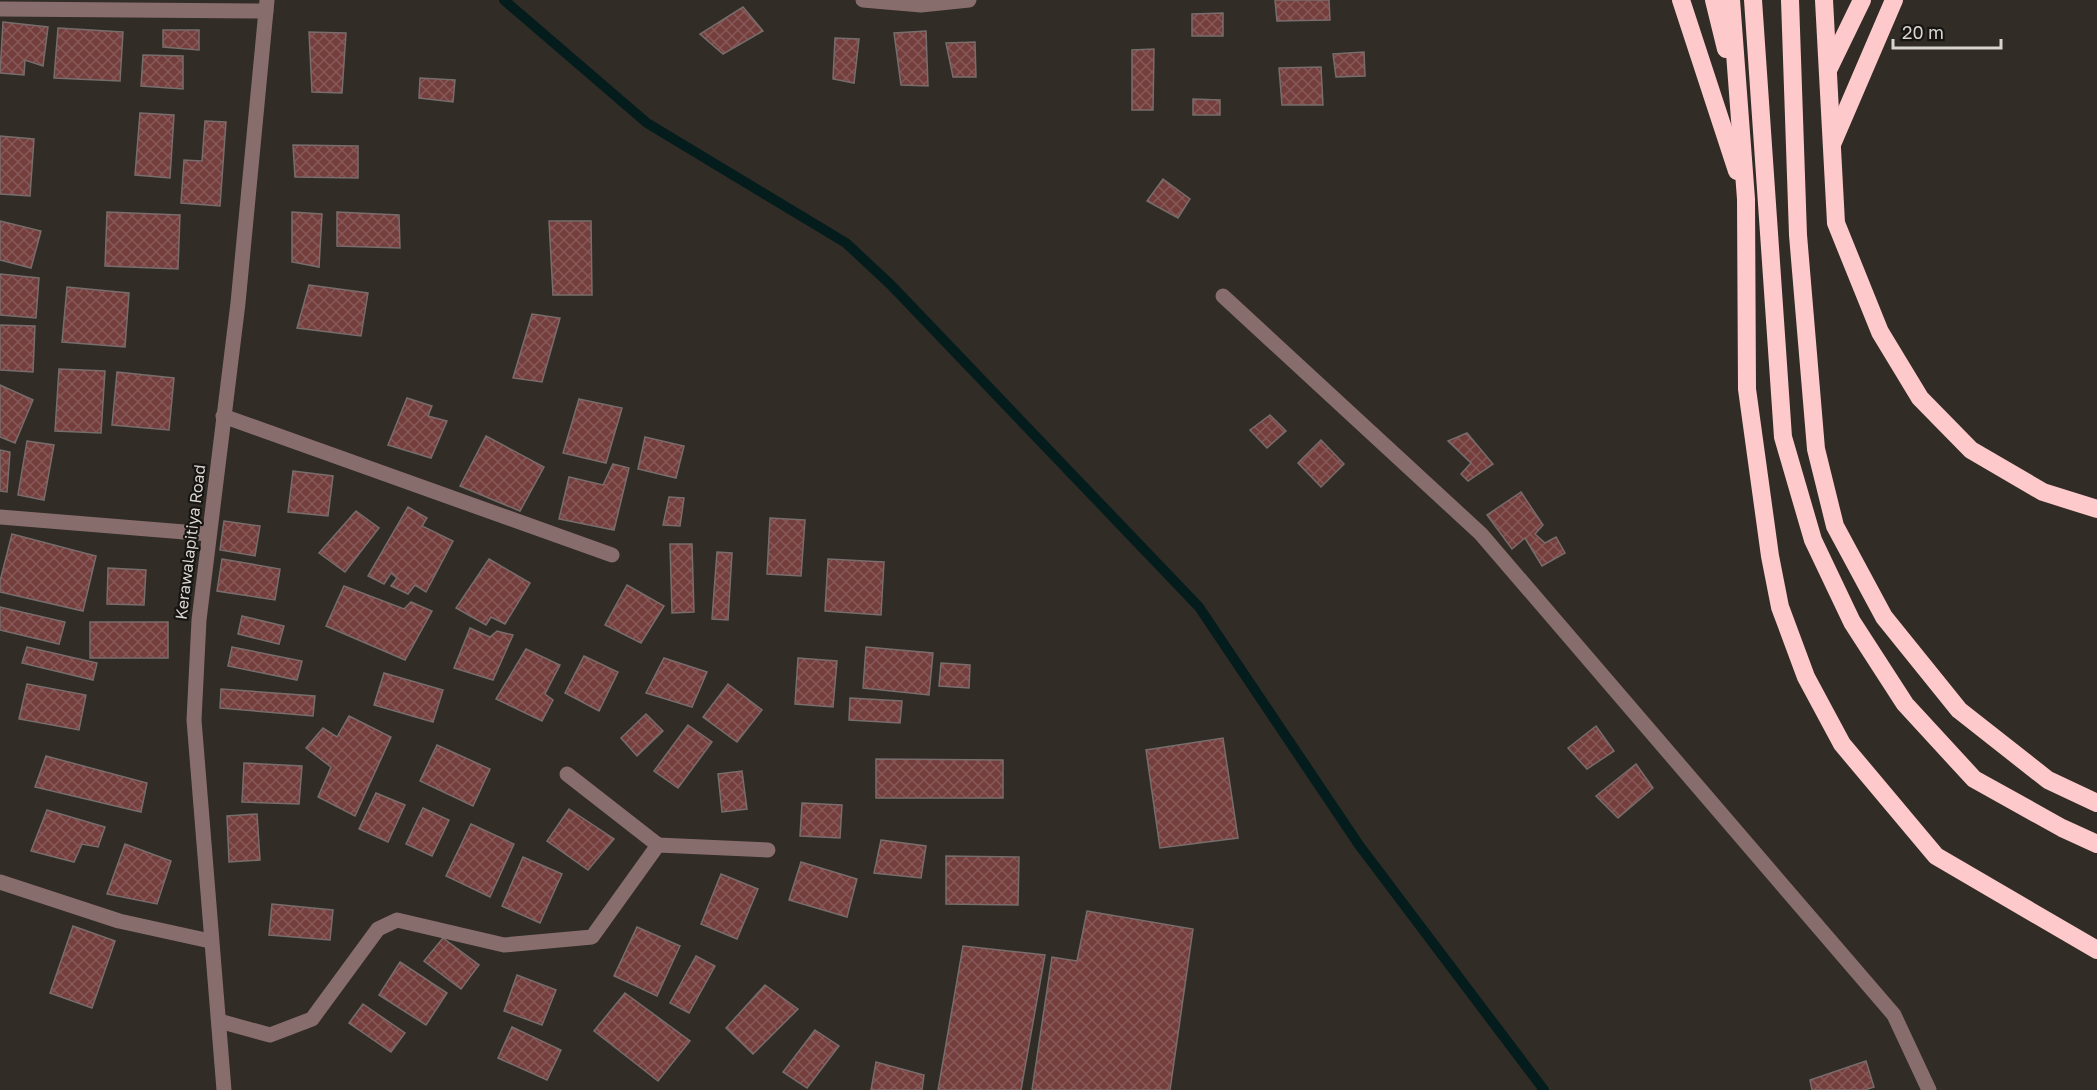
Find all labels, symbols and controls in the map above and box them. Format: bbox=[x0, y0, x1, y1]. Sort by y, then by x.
scale bar bbox=[1893, 12, 2001, 50]
text: 20 m bbox=[1902, 21, 1944, 43]
street label: Kerawalapitiya Road bbox=[171, 463, 209, 621]

